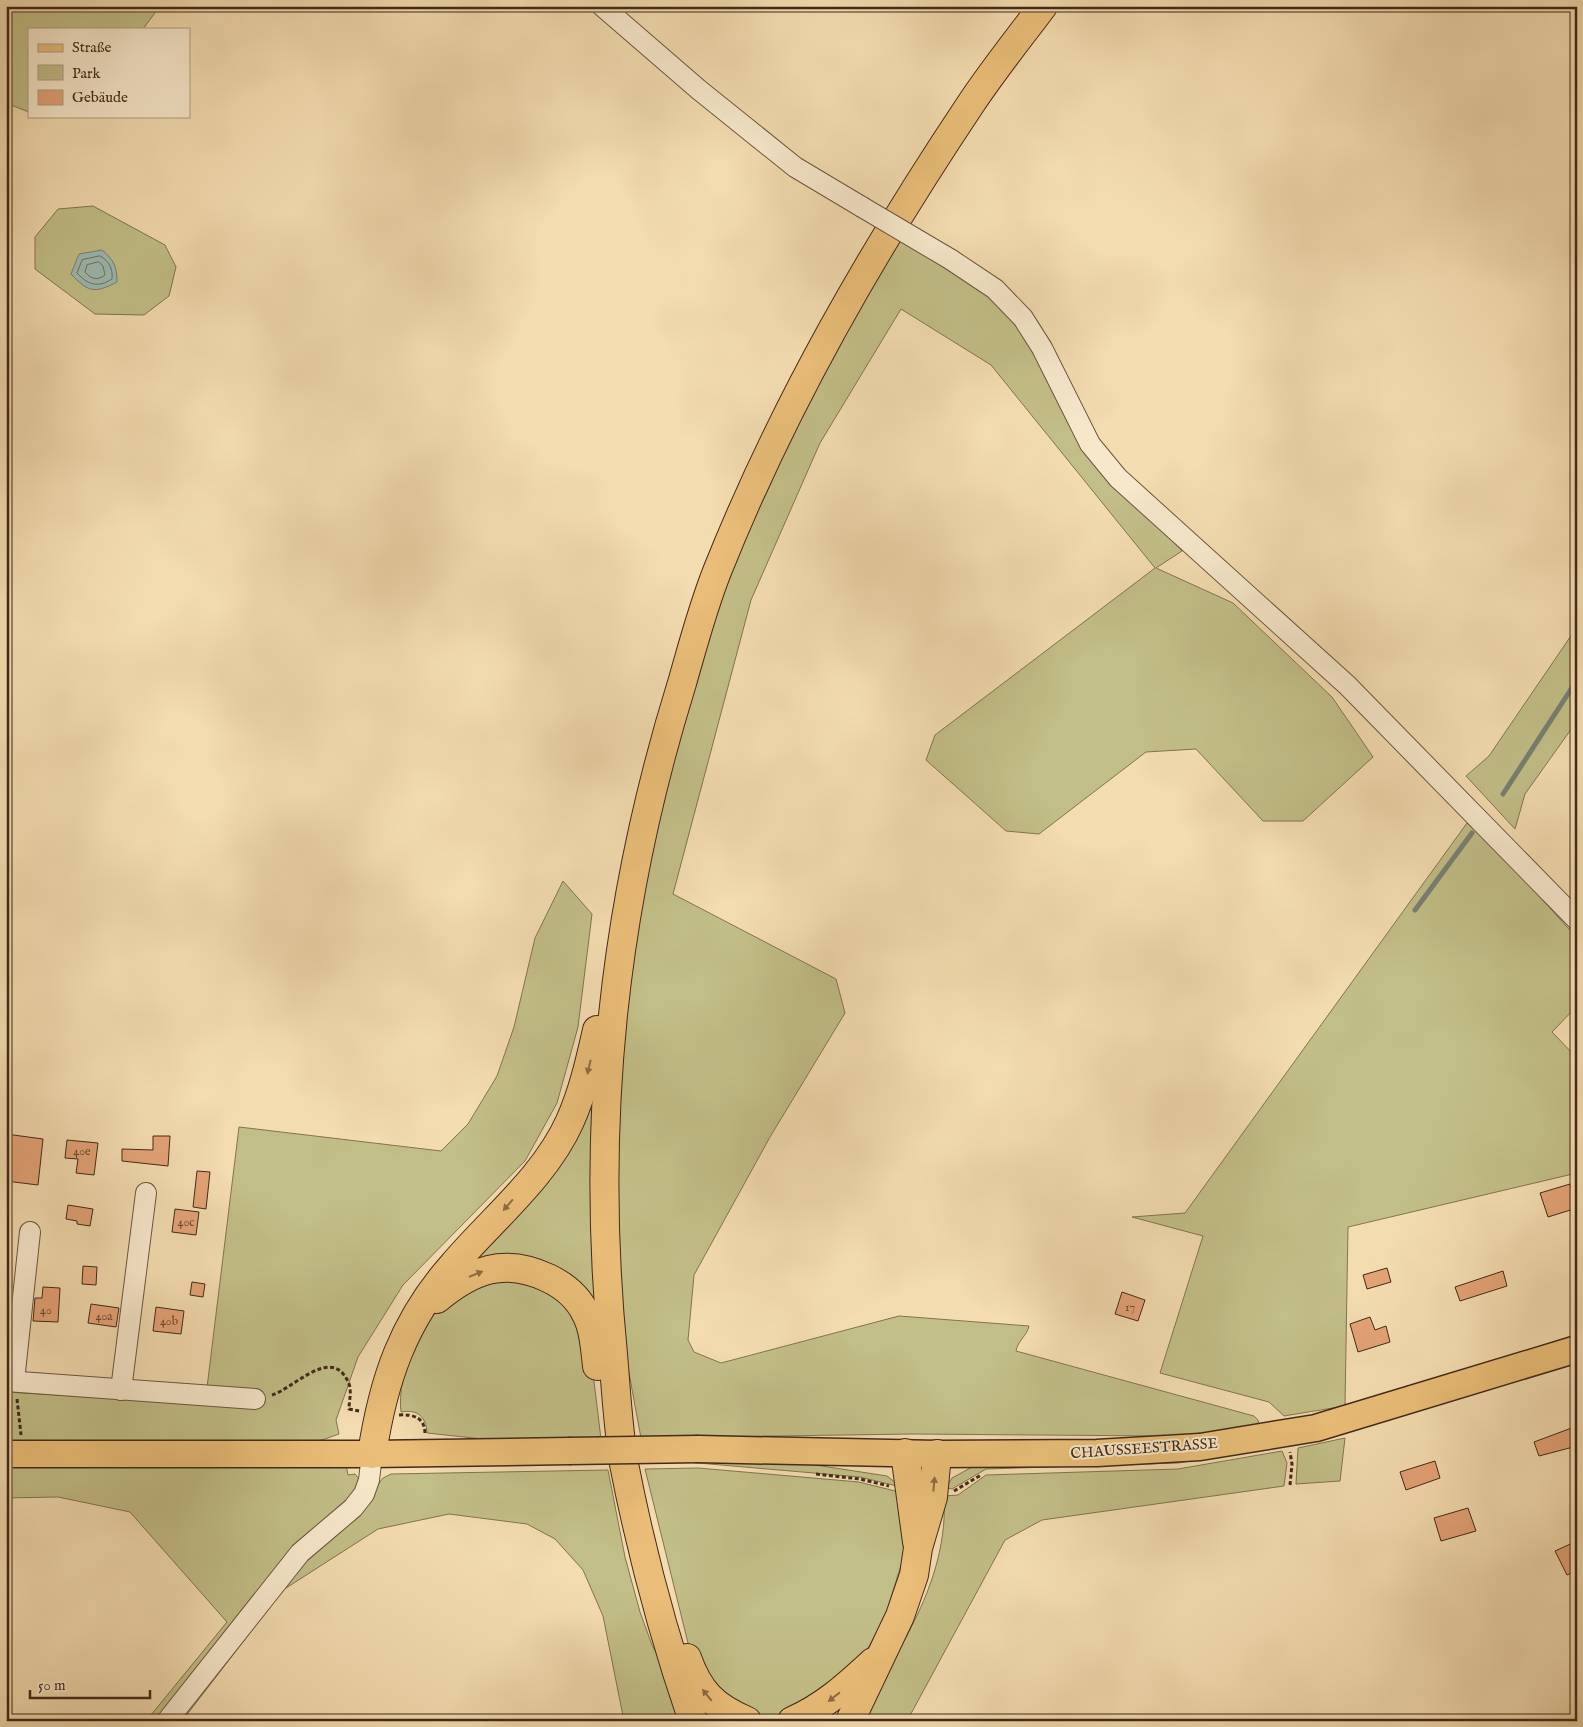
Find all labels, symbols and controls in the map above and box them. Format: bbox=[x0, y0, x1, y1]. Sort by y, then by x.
legend bbox=[28, 28, 190, 118]
text: Straße bbox=[72, 38, 112, 57]
text: Park bbox=[72, 64, 102, 83]
text: Gebäude bbox=[72, 88, 128, 107]
one-way arrow bbox=[585, 1059, 593, 1074]
house number: 40e bbox=[73, 1144, 91, 1159]
one-way arrow bbox=[502, 1199, 514, 1211]
house number: 40c bbox=[178, 1215, 194, 1230]
one-way arrow bbox=[469, 1270, 484, 1278]
house number: 17 bbox=[1125, 1300, 1135, 1315]
house number: 40 bbox=[40, 1303, 52, 1318]
house number: 40a bbox=[96, 1309, 113, 1324]
house number: 40b bbox=[160, 1314, 178, 1329]
street label: CHAUSSEESTRASSE bbox=[1070, 1434, 1218, 1463]
one-way arrow bbox=[930, 1476, 938, 1492]
scale bar bbox=[30, 1667, 150, 1699]
text: 50 m bbox=[38, 1676, 66, 1695]
one-way arrow bbox=[701, 1689, 712, 1702]
one-way arrow bbox=[828, 1691, 841, 1702]

